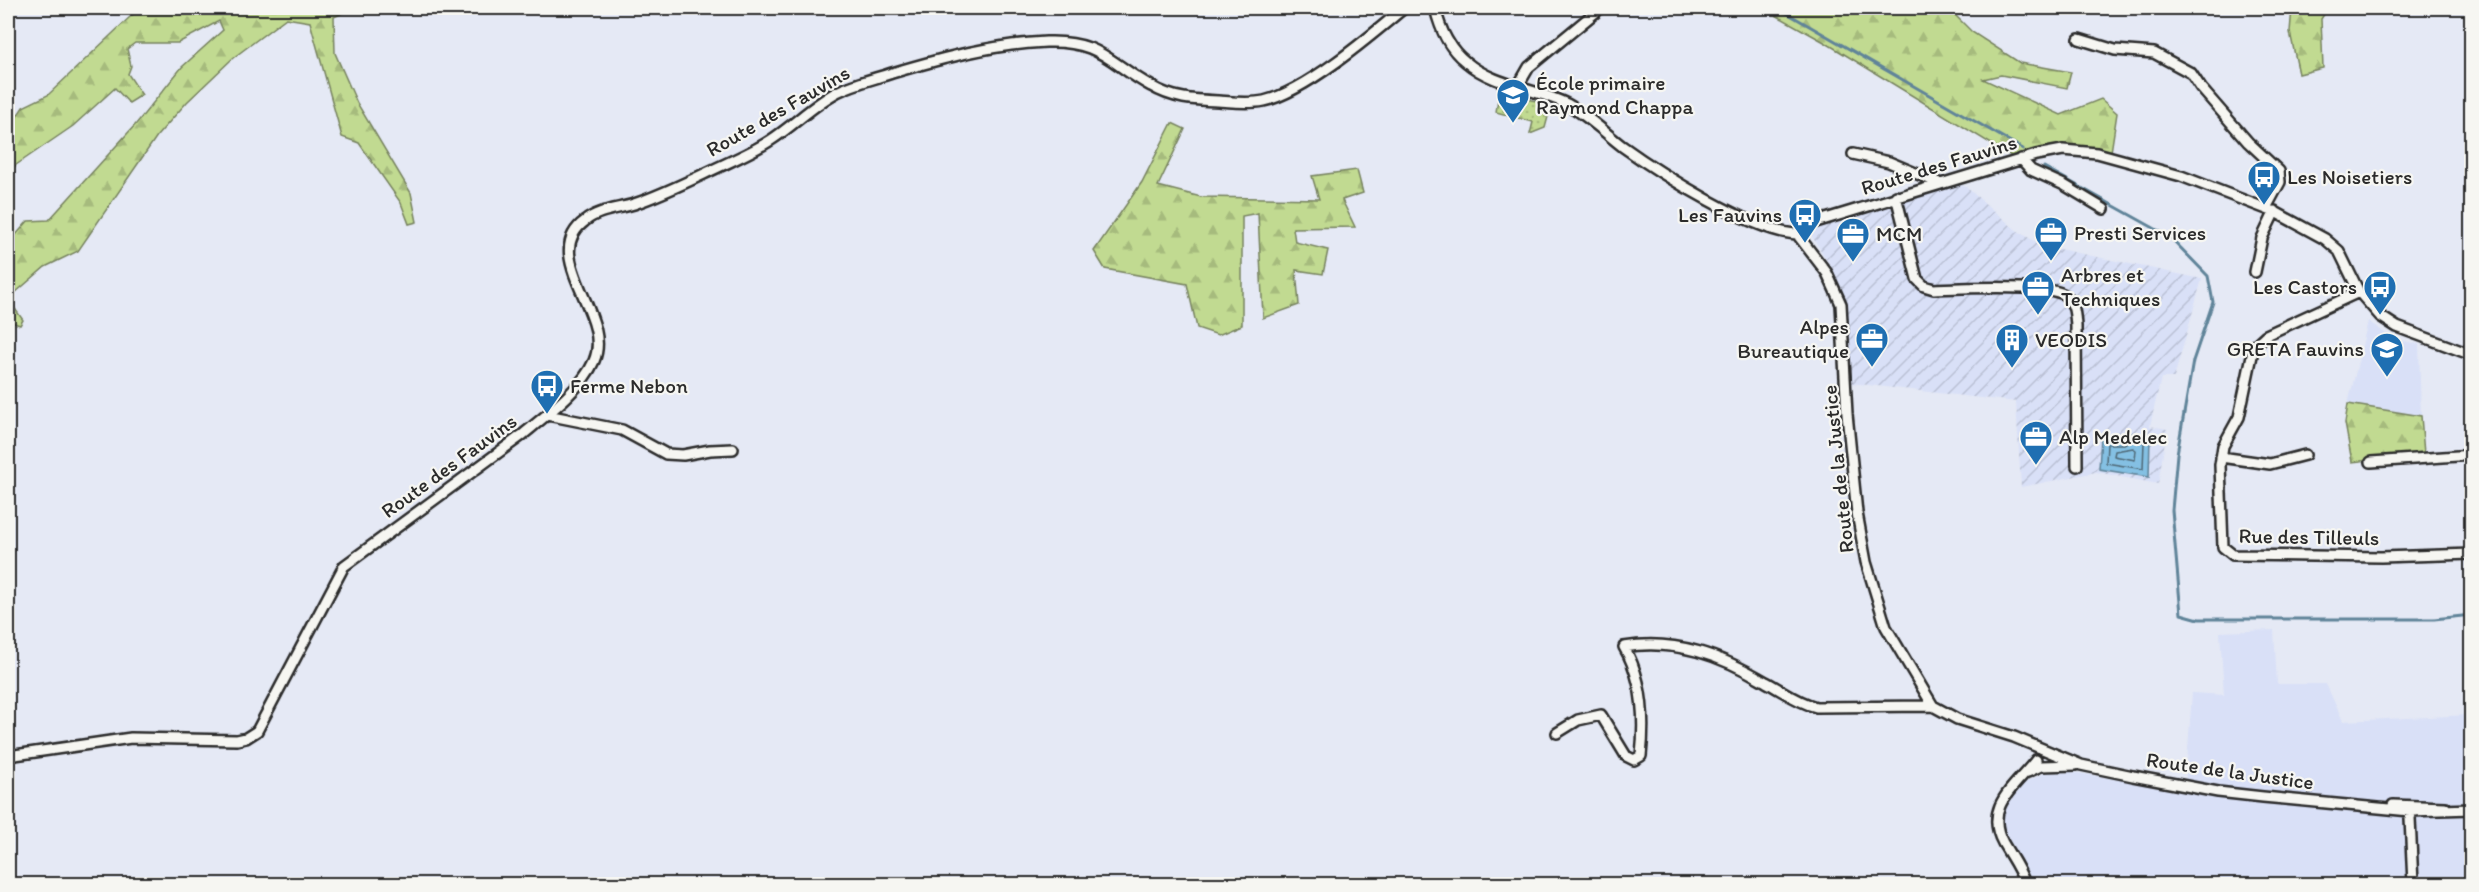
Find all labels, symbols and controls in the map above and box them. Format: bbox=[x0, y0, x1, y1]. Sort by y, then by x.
street label: Route des Fauvins bbox=[702, 59, 854, 162]
place label: École primaire Raymond Chappa bbox=[1536, 70, 1693, 119]
school or university icon: École primaire Raymond Chappa bbox=[1495, 77, 1531, 124]
street label: Route des Fauvins bbox=[1858, 129, 2020, 200]
bus stop icon: Les Noisetiers bbox=[2246, 159, 2282, 206]
place label: Les Noisetiers bbox=[2287, 164, 2412, 189]
bus stop icon: Les Fauvins bbox=[1787, 197, 1823, 244]
place label: Les Fauvins bbox=[1678, 202, 1782, 227]
office icon: Presti Services bbox=[2033, 215, 2069, 262]
office icon: MCM bbox=[1835, 216, 1871, 263]
place label: Presti Services bbox=[2074, 220, 2206, 245]
place label: MCM bbox=[1876, 221, 1922, 246]
place label: Arbres et Techniques bbox=[2061, 262, 2160, 311]
office icon: Arbres et Techniques bbox=[2020, 269, 2056, 316]
bus stop icon: Les Castors bbox=[2362, 269, 2398, 316]
place label: Les Castors bbox=[2253, 274, 2357, 299]
place label: Alpes Bureautique bbox=[1737, 314, 1849, 363]
office icon: Alpes Bureautique bbox=[1854, 321, 1890, 368]
building icon: VEODIS bbox=[1994, 322, 2030, 369]
place label: VEODIS bbox=[2035, 327, 2107, 352]
school or university icon: GRETA Fauvins bbox=[2369, 331, 2405, 378]
place label: GRETA Fauvins bbox=[2227, 336, 2364, 361]
bus stop icon: Ferme Nebon bbox=[529, 368, 565, 415]
place label: Ferme Nebon bbox=[570, 373, 688, 398]
street label: Route de la Justice bbox=[1816, 384, 1859, 554]
street label: Route des Fauvins bbox=[376, 408, 521, 523]
office icon: Alp Medelec bbox=[2018, 419, 2054, 466]
place label: Alp Medelec bbox=[2059, 424, 2167, 449]
street label: Rue des Tilleuls bbox=[2238, 523, 2380, 550]
street label: Route de la Justice bbox=[2145, 746, 2315, 795]

